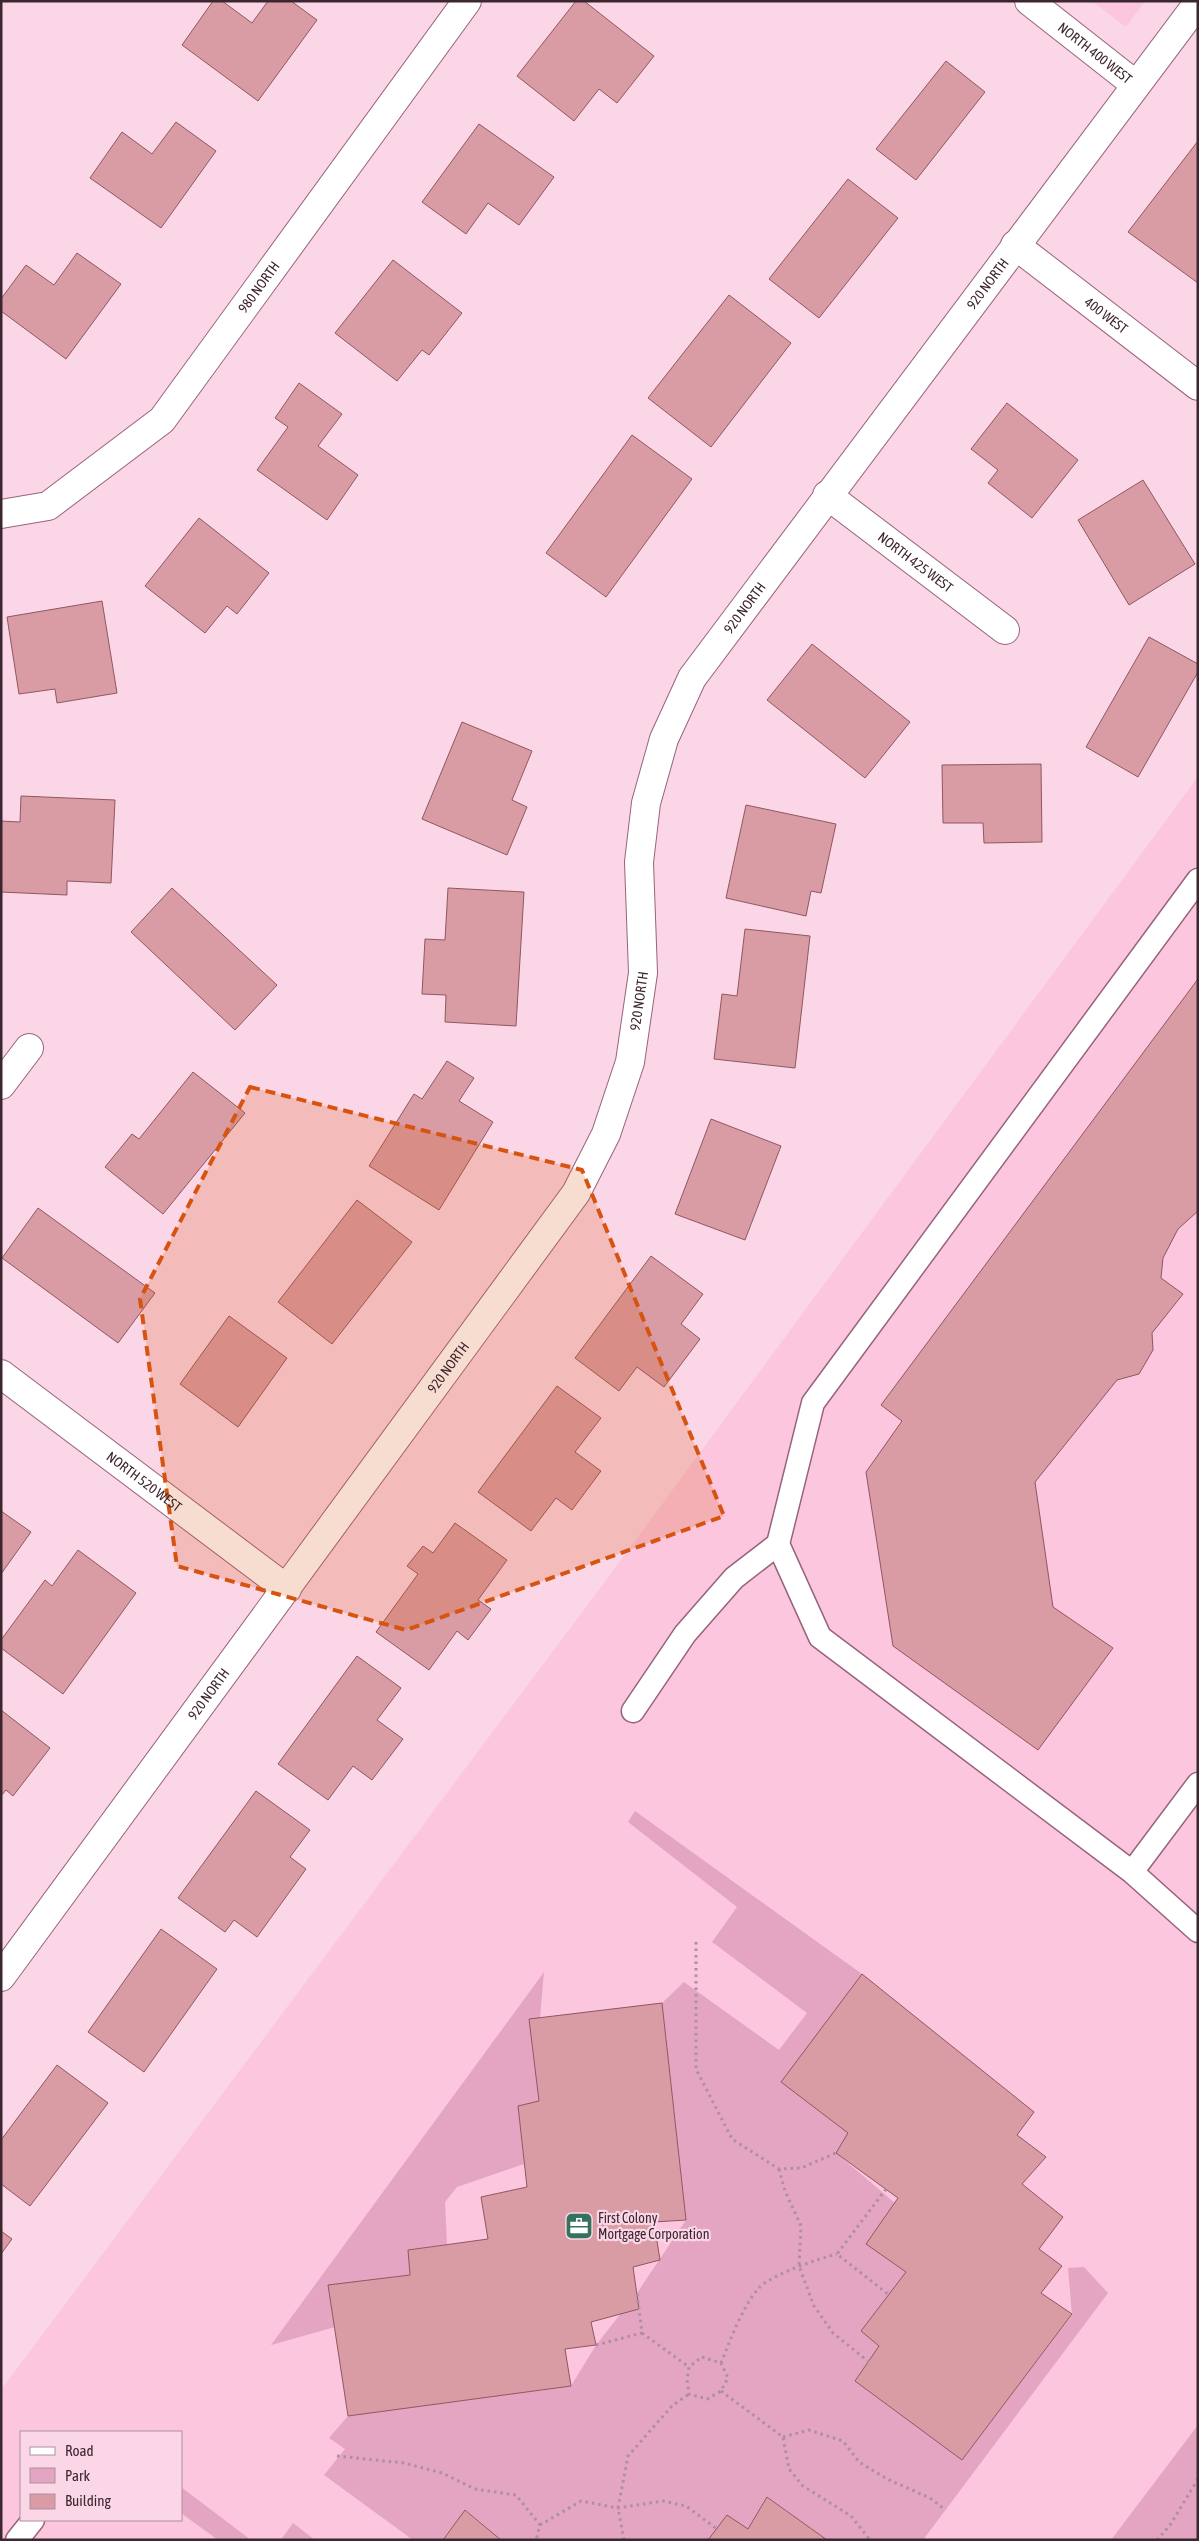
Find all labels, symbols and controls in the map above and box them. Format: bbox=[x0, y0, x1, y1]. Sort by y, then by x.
street label: NORTH 400 WEST bbox=[1055, 19, 1135, 87]
street label: 920 NORTH bbox=[963, 255, 1012, 312]
street label: 980 NORTH bbox=[235, 258, 283, 316]
street label: 400 WEST bbox=[1081, 294, 1131, 337]
street label: NORTH 425 WEST bbox=[875, 529, 956, 596]
street label: 920 NORTH bbox=[720, 579, 769, 636]
street label: 920 NORTH bbox=[627, 970, 651, 1032]
street label: 920 NORTH bbox=[424, 1339, 472, 1396]
street label: NORTH 520 WEST bbox=[103, 1448, 185, 1515]
street label: 920 NORTH bbox=[185, 1665, 233, 1723]
place label: First Colony Mortgage Corporation bbox=[598, 2210, 709, 2242]
office icon: First Colony Mortgage Corporation bbox=[564, 2211, 594, 2241]
legend bbox=[20, 2431, 182, 2521]
text: Road bbox=[65, 2442, 94, 2459]
text: Park bbox=[65, 2467, 90, 2484]
text: Building bbox=[65, 2492, 111, 2509]

